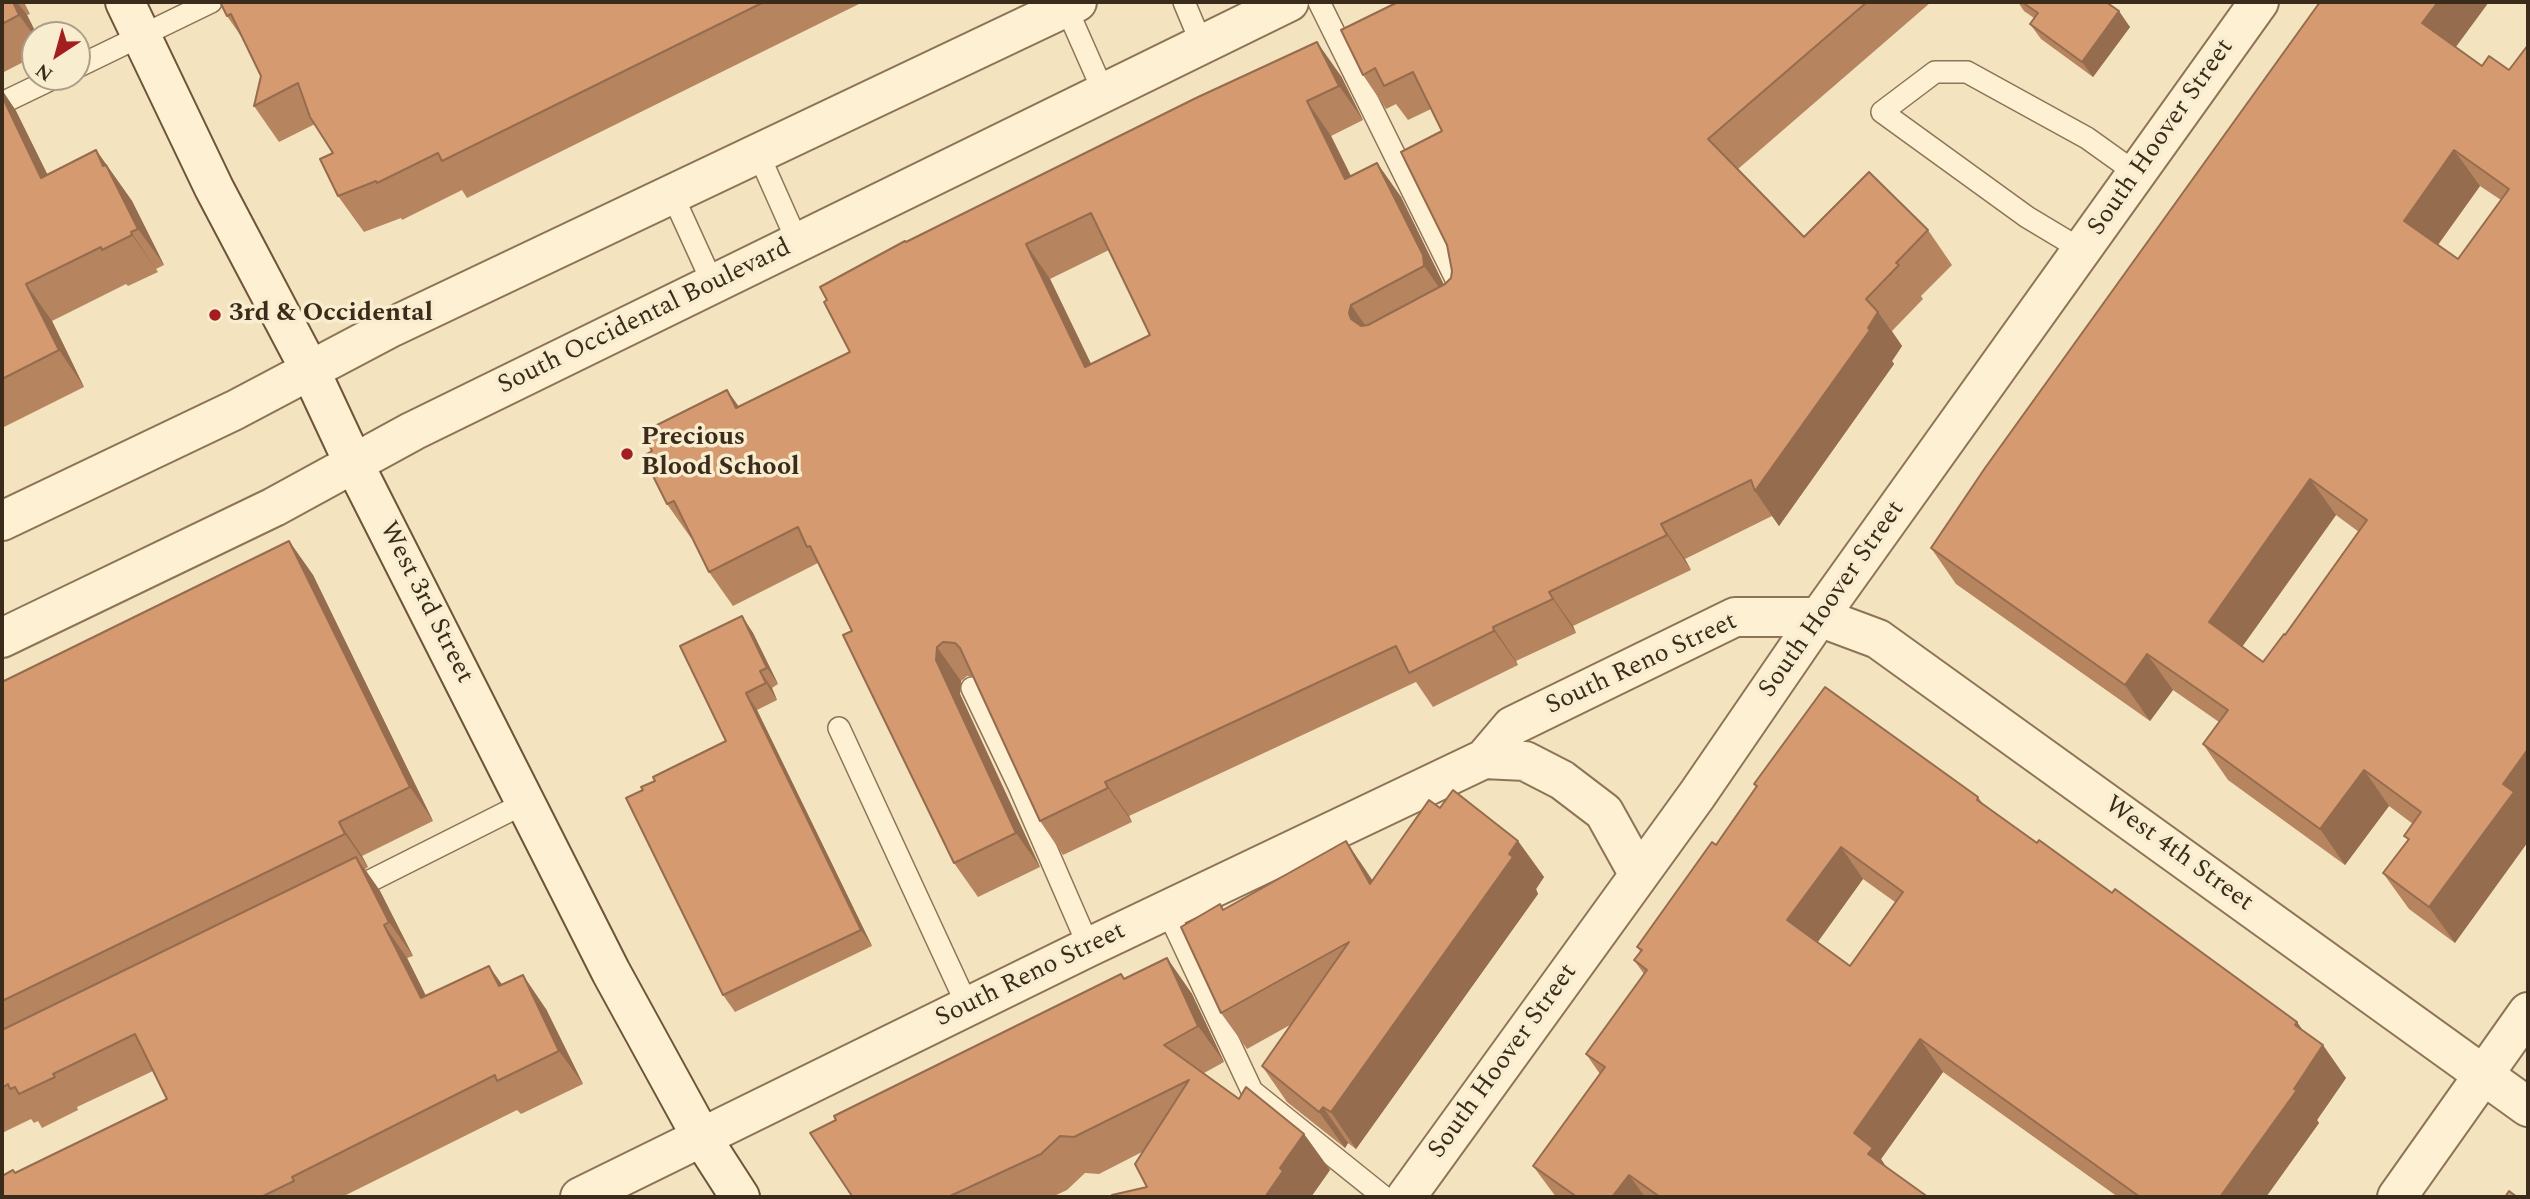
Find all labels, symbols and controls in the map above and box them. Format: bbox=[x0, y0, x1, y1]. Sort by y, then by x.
north arrow bbox=[21, 21, 91, 91]
street label: South Hoover Street bbox=[2082, 34, 2242, 242]
text: N bbox=[30, 55, 59, 88]
street label: South Occidental Boulevard bbox=[493, 233, 797, 403]
place label: 3rd & Occidental bbox=[229, 299, 433, 331]
marker: 3rd & Occidental bbox=[207, 307, 223, 323]
place label: Precious Blood School bbox=[641, 423, 800, 485]
marker: Precious Blood School bbox=[619, 446, 635, 462]
street label: South Hoover Street bbox=[1753, 496, 1913, 704]
street label: West 3rd Street bbox=[371, 517, 479, 689]
street label: South Reno Street bbox=[1541, 607, 1743, 723]
street label: West 4th Street bbox=[2098, 791, 2258, 919]
street label: South Reno Street bbox=[931, 917, 1131, 1035]
street label: South Hoover Street bbox=[1423, 959, 1585, 1165]

